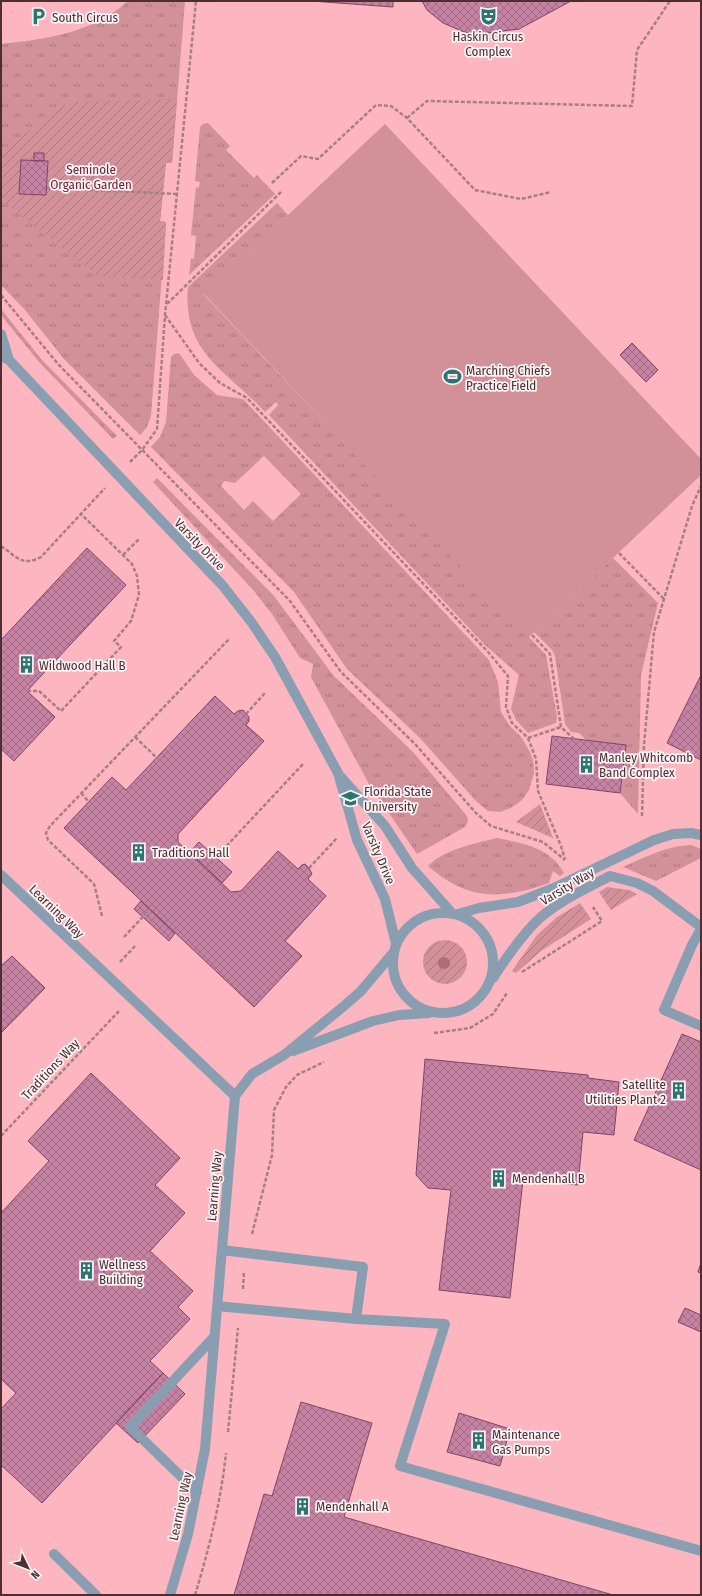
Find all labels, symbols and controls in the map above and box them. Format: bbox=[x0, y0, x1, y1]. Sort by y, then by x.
parking icon: South Circus bbox=[29, 7, 49, 27]
theatre icon: Haskin Circus Complex bbox=[478, 7, 498, 27]
place label: South Circus bbox=[52, 10, 119, 25]
place label: Haskin Circus Complex bbox=[453, 29, 524, 59]
park label: Seminole Organic Garden bbox=[50, 162, 132, 192]
place label: Marching Chiefs Practice Field bbox=[466, 363, 550, 393]
sports icon: Marching Chiefs Practice Field bbox=[443, 367, 463, 387]
street label: Varsity Drive bbox=[171, 515, 228, 573]
building icon: Wildwood Hall B bbox=[16, 655, 36, 675]
place label: Wildwood Hall B bbox=[39, 658, 126, 673]
place label: Manley Whitcomb Band Complex bbox=[599, 750, 693, 780]
building icon: Manley Whitcomb Band Complex bbox=[576, 754, 596, 774]
place label: Florida State University bbox=[364, 784, 431, 814]
school or university icon: Florida State University bbox=[341, 788, 361, 808]
street label: Varsity Drive bbox=[359, 820, 398, 887]
building icon: Traditions Hall bbox=[129, 842, 149, 862]
place label: Traditions Hall bbox=[152, 845, 230, 860]
street label: Varsity Way bbox=[538, 864, 597, 908]
street label: Learning Way bbox=[26, 882, 87, 941]
street label: Traditions Way bbox=[18, 1036, 82, 1103]
place label: Satellite Utilities Plant 2 bbox=[585, 1077, 666, 1107]
building icon: Satellite Utilities Plant 2 bbox=[669, 1081, 689, 1101]
street label: Learning Way bbox=[204, 1150, 225, 1222]
building icon: Mendenhall B bbox=[489, 1168, 509, 1188]
place label: Mendenhall B bbox=[512, 1171, 585, 1186]
place label: Wellness Building bbox=[99, 1257, 147, 1287]
building icon: Wellness Building bbox=[76, 1261, 96, 1281]
place label: Maintenance Gas Pumps bbox=[492, 1427, 560, 1457]
building icon: Maintenance Gas Pumps bbox=[469, 1431, 489, 1451]
street label: Learning Way bbox=[166, 1470, 195, 1542]
building icon: Mendenhall A bbox=[293, 1496, 313, 1516]
place label: Mendenhall A bbox=[316, 1499, 389, 1514]
north arrow bbox=[8, 1548, 48, 1588]
text: N bbox=[28, 1568, 42, 1581]

